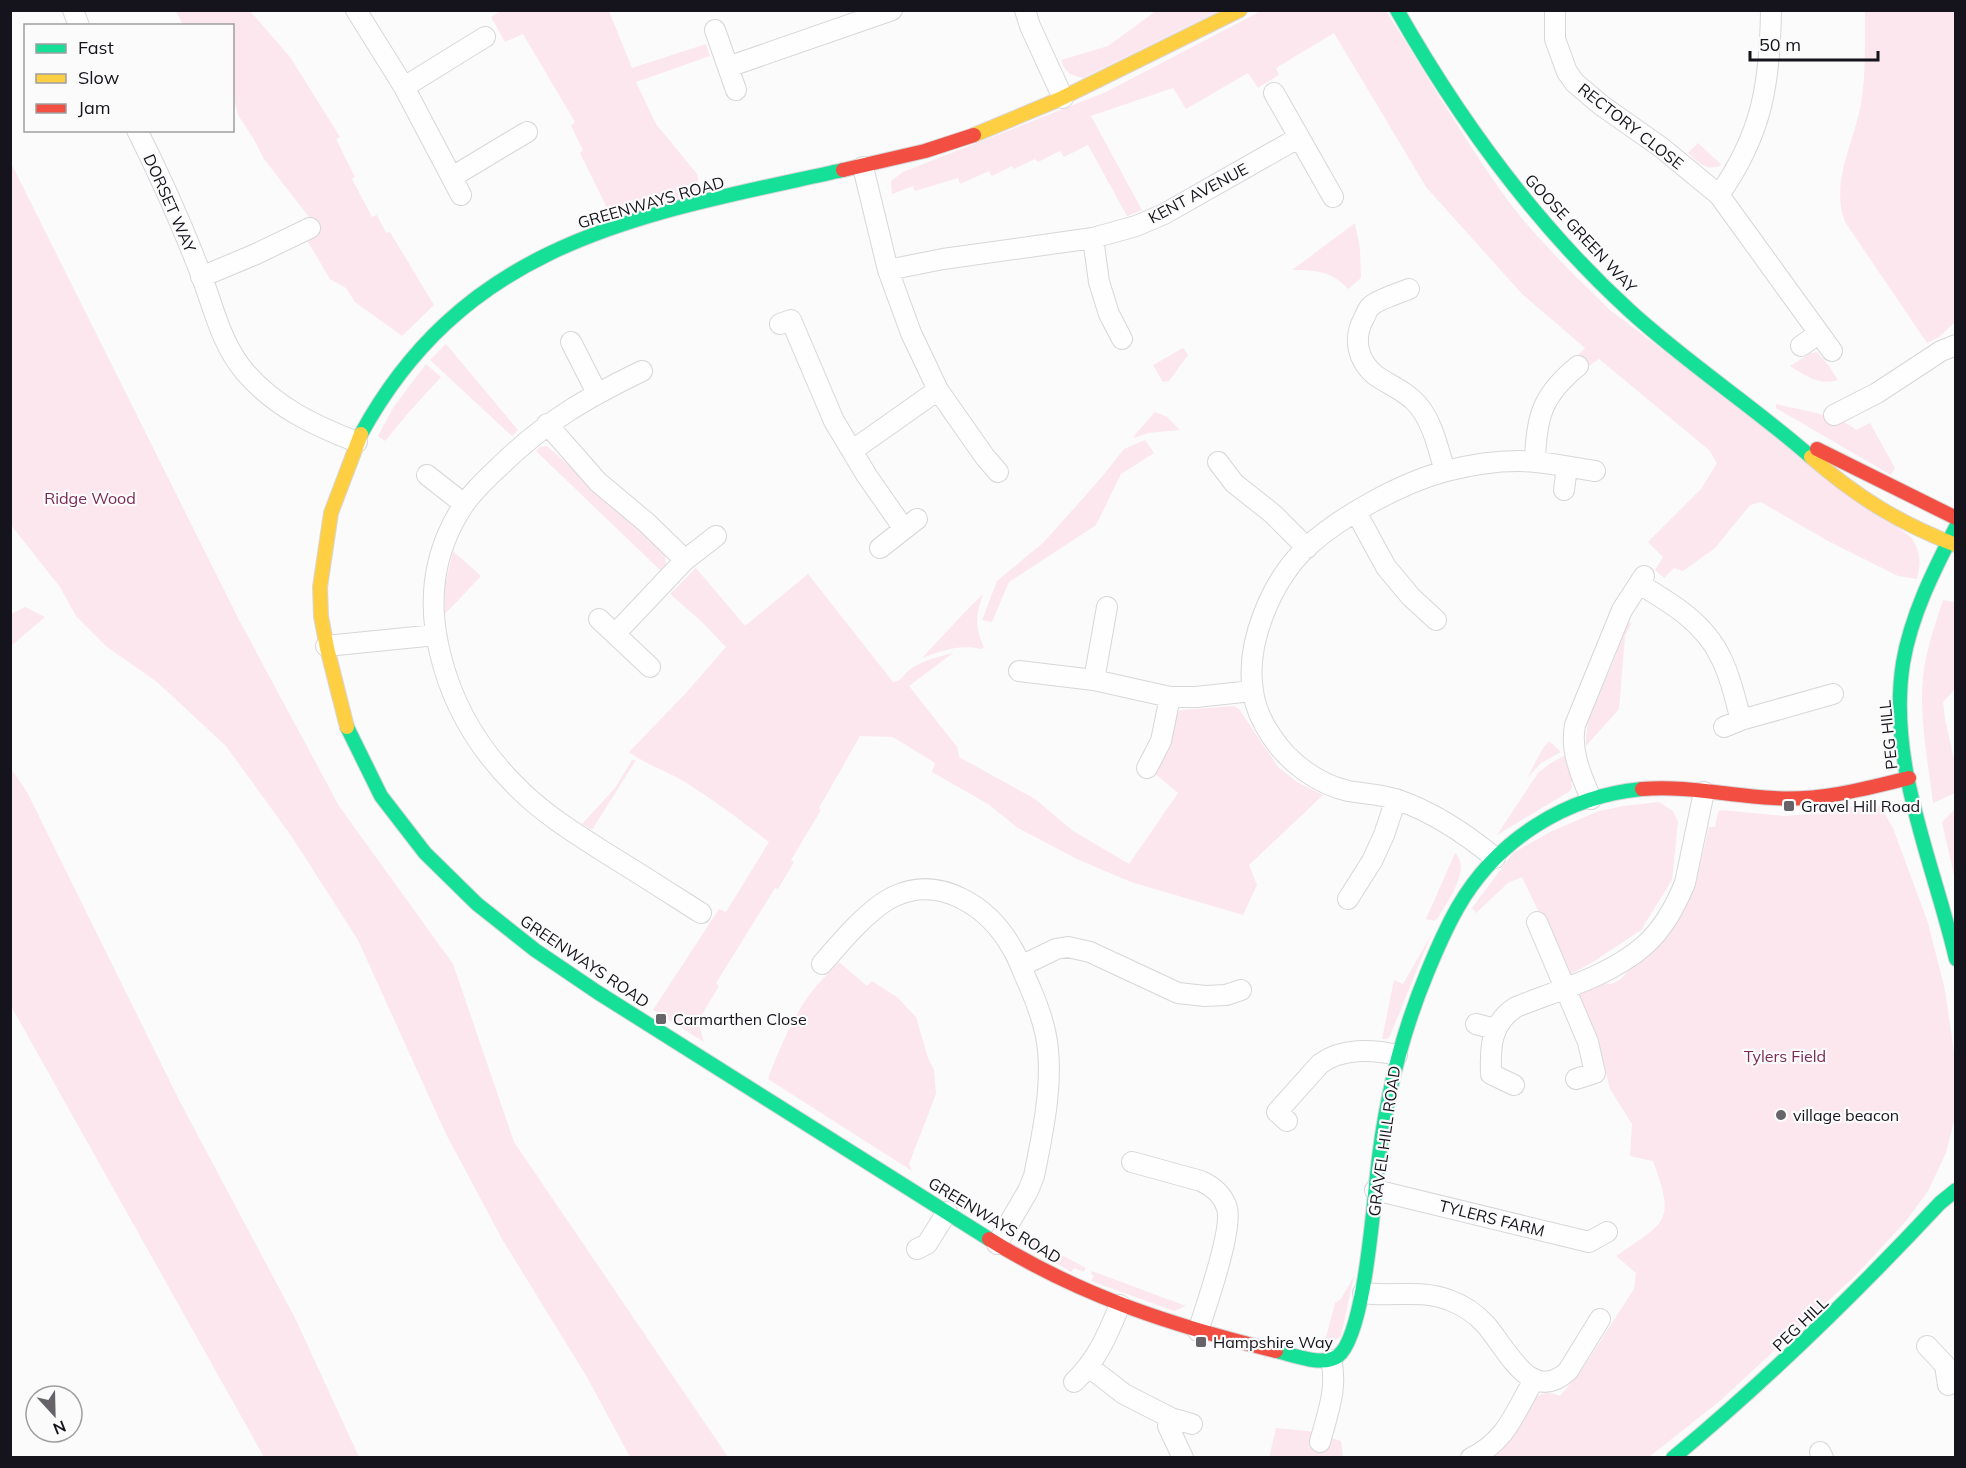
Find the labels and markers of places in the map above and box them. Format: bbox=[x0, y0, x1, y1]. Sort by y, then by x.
place label: Gravel Hill Road bbox=[1801, 796, 1920, 816]
marker: Gravel Hill Road bbox=[1782, 799, 1796, 813]
place label: Carmarthen Close bbox=[673, 1009, 807, 1029]
marker: Carmarthen Close bbox=[654, 1012, 668, 1026]
place label: village beacon bbox=[1793, 1105, 1899, 1125]
marker: village beacon bbox=[1774, 1108, 1788, 1122]
place label: Hampshire Way bbox=[1213, 1332, 1334, 1352]
marker: Hampshire Way bbox=[1194, 1335, 1208, 1349]

